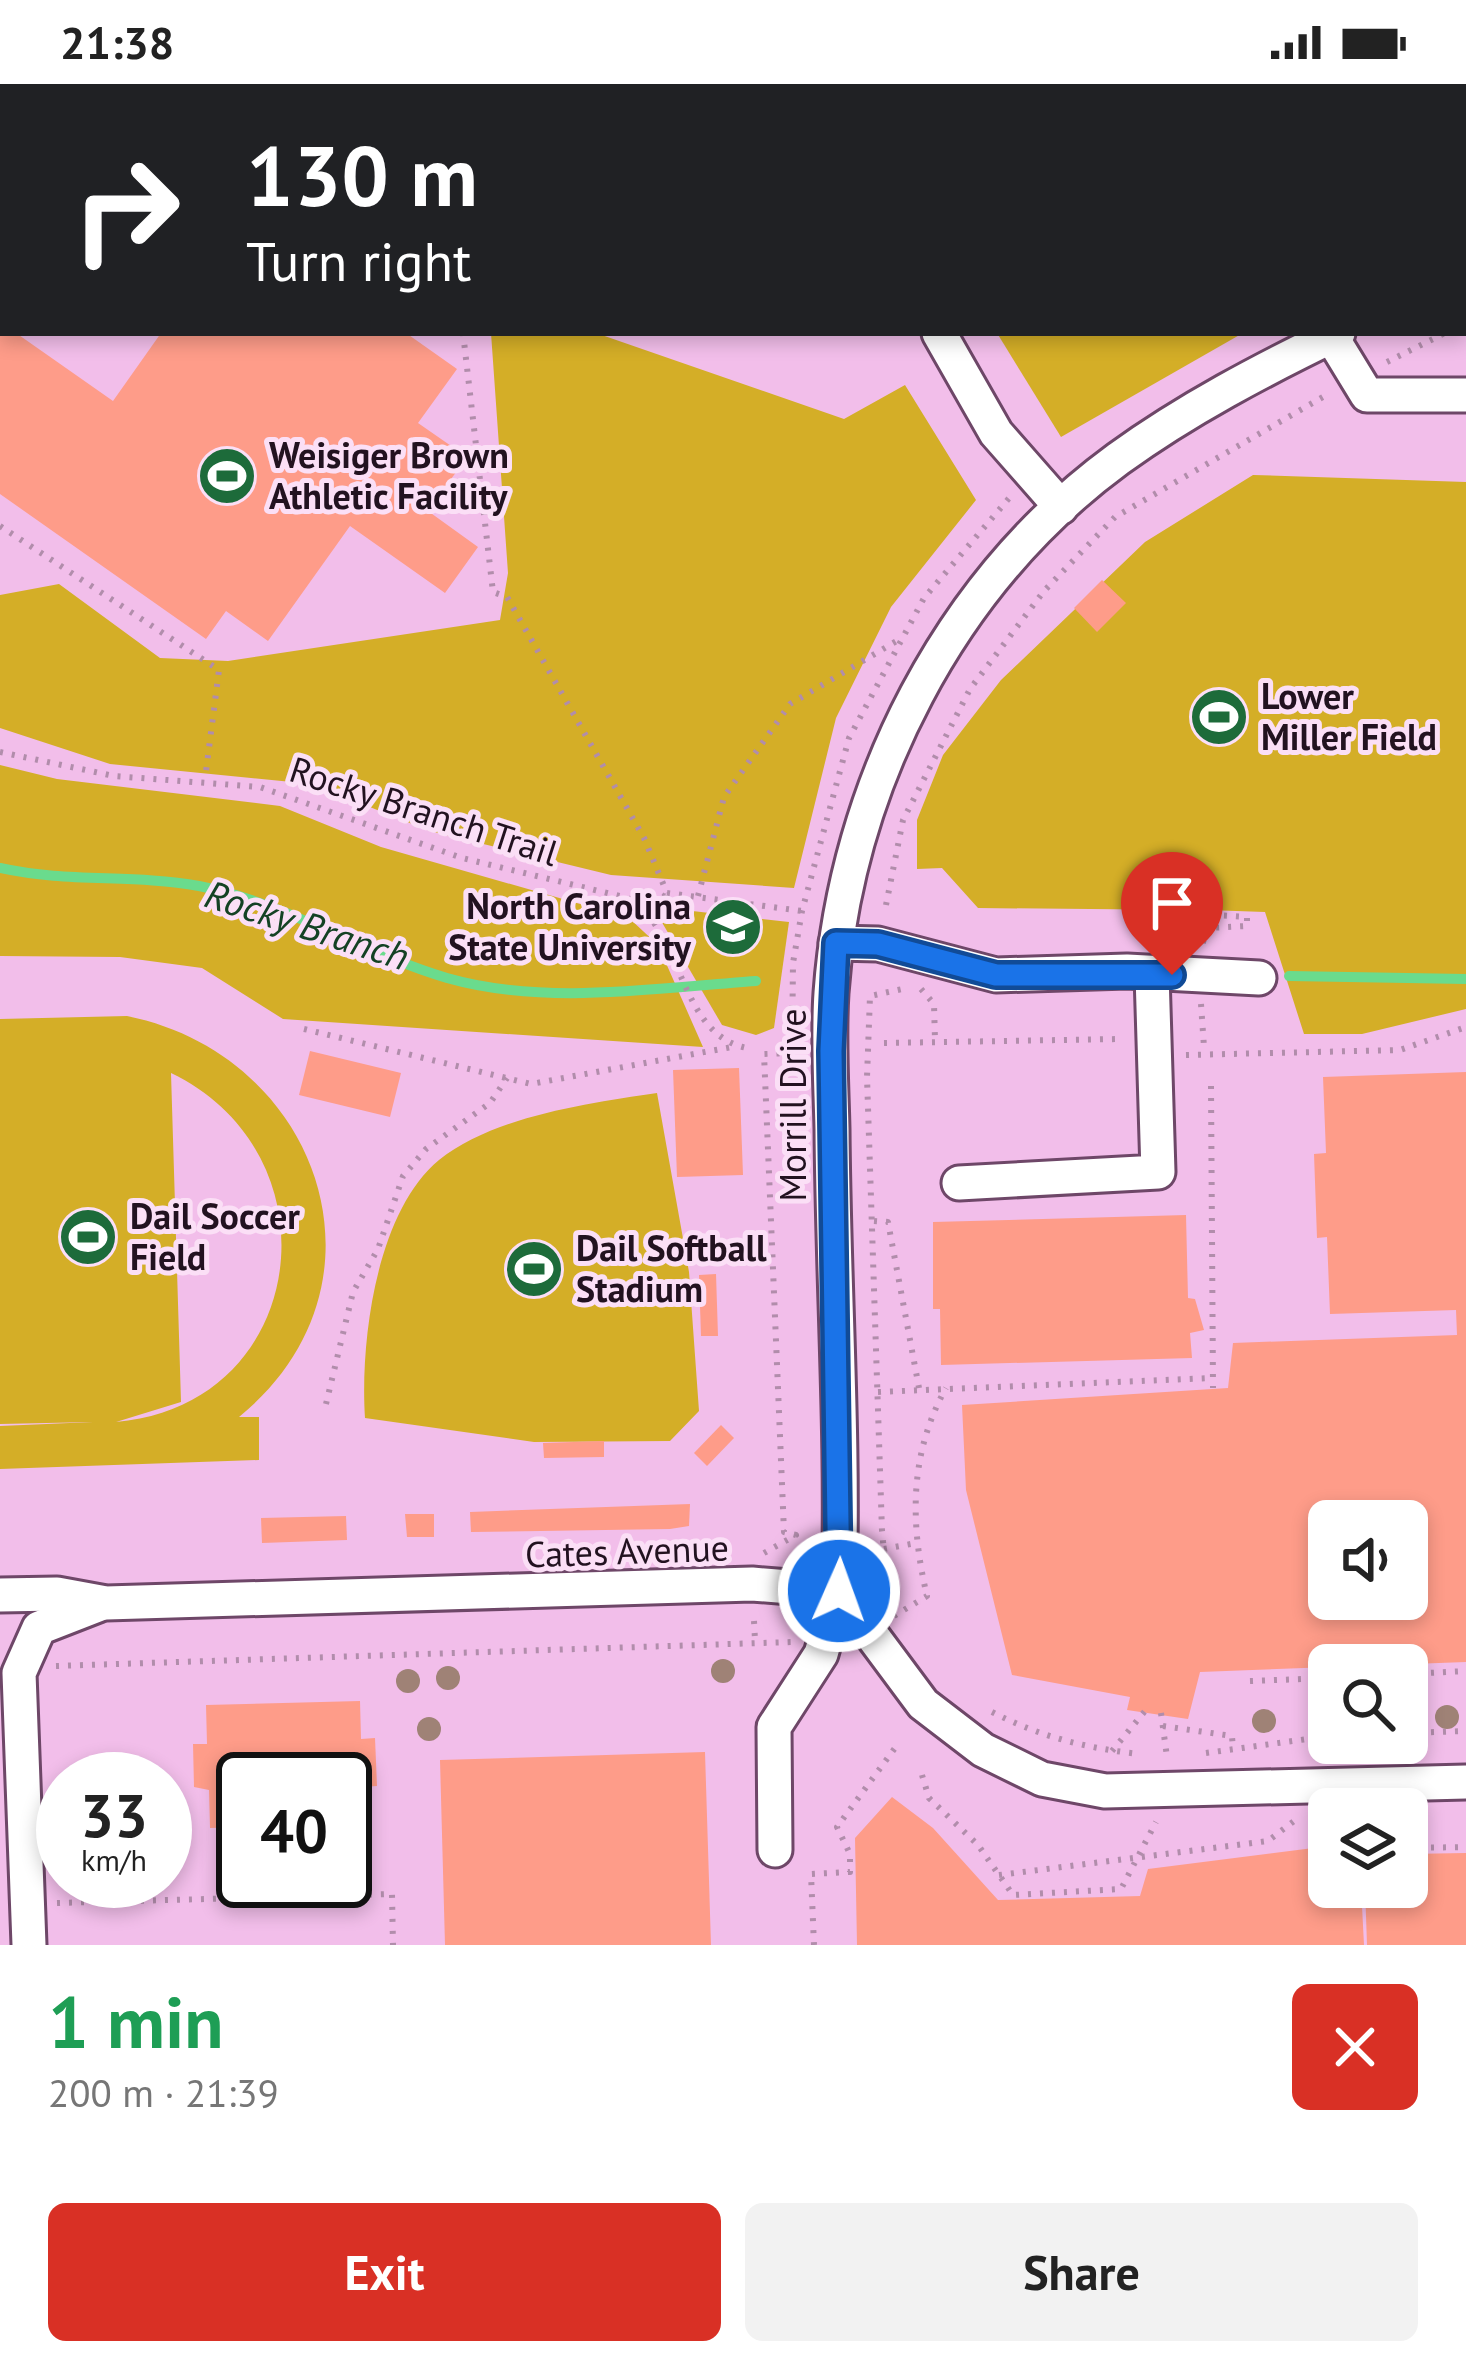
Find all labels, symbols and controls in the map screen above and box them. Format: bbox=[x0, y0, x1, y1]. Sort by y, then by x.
text: 21:38 bbox=[60, 13, 174, 71]
text: 130 m bbox=[246, 120, 478, 229]
icon: right bbox=[48, 132, 204, 288]
text: Turn right bbox=[246, 226, 471, 296]
place label: Weisiger Brown Athletic Facility bbox=[269, 431, 509, 519]
sports icon: Weisiger Brown Athletic Facility bbox=[196, 445, 258, 507]
place label: Lower Miller Field bbox=[1261, 672, 1437, 760]
sports icon: Lower Miller Field bbox=[1188, 686, 1250, 748]
street label: Rocky Branch Trail bbox=[284, 745, 565, 876]
pin bbox=[1121, 852, 1223, 975]
water label: Rocky Branch bbox=[199, 868, 415, 981]
icon: arrive bbox=[1139, 870, 1205, 936]
place label: North Carolina State University bbox=[448, 882, 692, 970]
school or university icon: North Carolina State University bbox=[702, 896, 764, 958]
street label: Morrill Drive bbox=[769, 1008, 816, 1202]
place label: Dail Soccer Field bbox=[130, 1192, 300, 1280]
sports icon: Dail Soccer Field bbox=[57, 1206, 119, 1268]
place label: Dail Softball Stadium bbox=[576, 1224, 767, 1312]
sports icon: Dail Softball Stadium bbox=[503, 1238, 565, 1300]
map controls bbox=[1308, 1500, 1428, 1908]
button: sound bbox=[1308, 1500, 1428, 1620]
street label: Cates Avenue bbox=[524, 1523, 730, 1578]
position arrow bbox=[776, 1528, 902, 1654]
button: search bbox=[1308, 1644, 1428, 1764]
speed limit sign: 40 bbox=[216, 1752, 372, 1908]
text: 33 bbox=[80, 1776, 148, 1854]
button: layers bbox=[1308, 1788, 1428, 1908]
text: km/h bbox=[81, 1840, 147, 1879]
text: 1 min bbox=[48, 1975, 224, 2068]
button: close bbox=[1292, 1984, 1418, 2110]
text: 200 m · 21:39 bbox=[48, 2067, 279, 2118]
button: Exit bbox=[48, 2203, 721, 2341]
button: Share bbox=[745, 2203, 1418, 2341]

